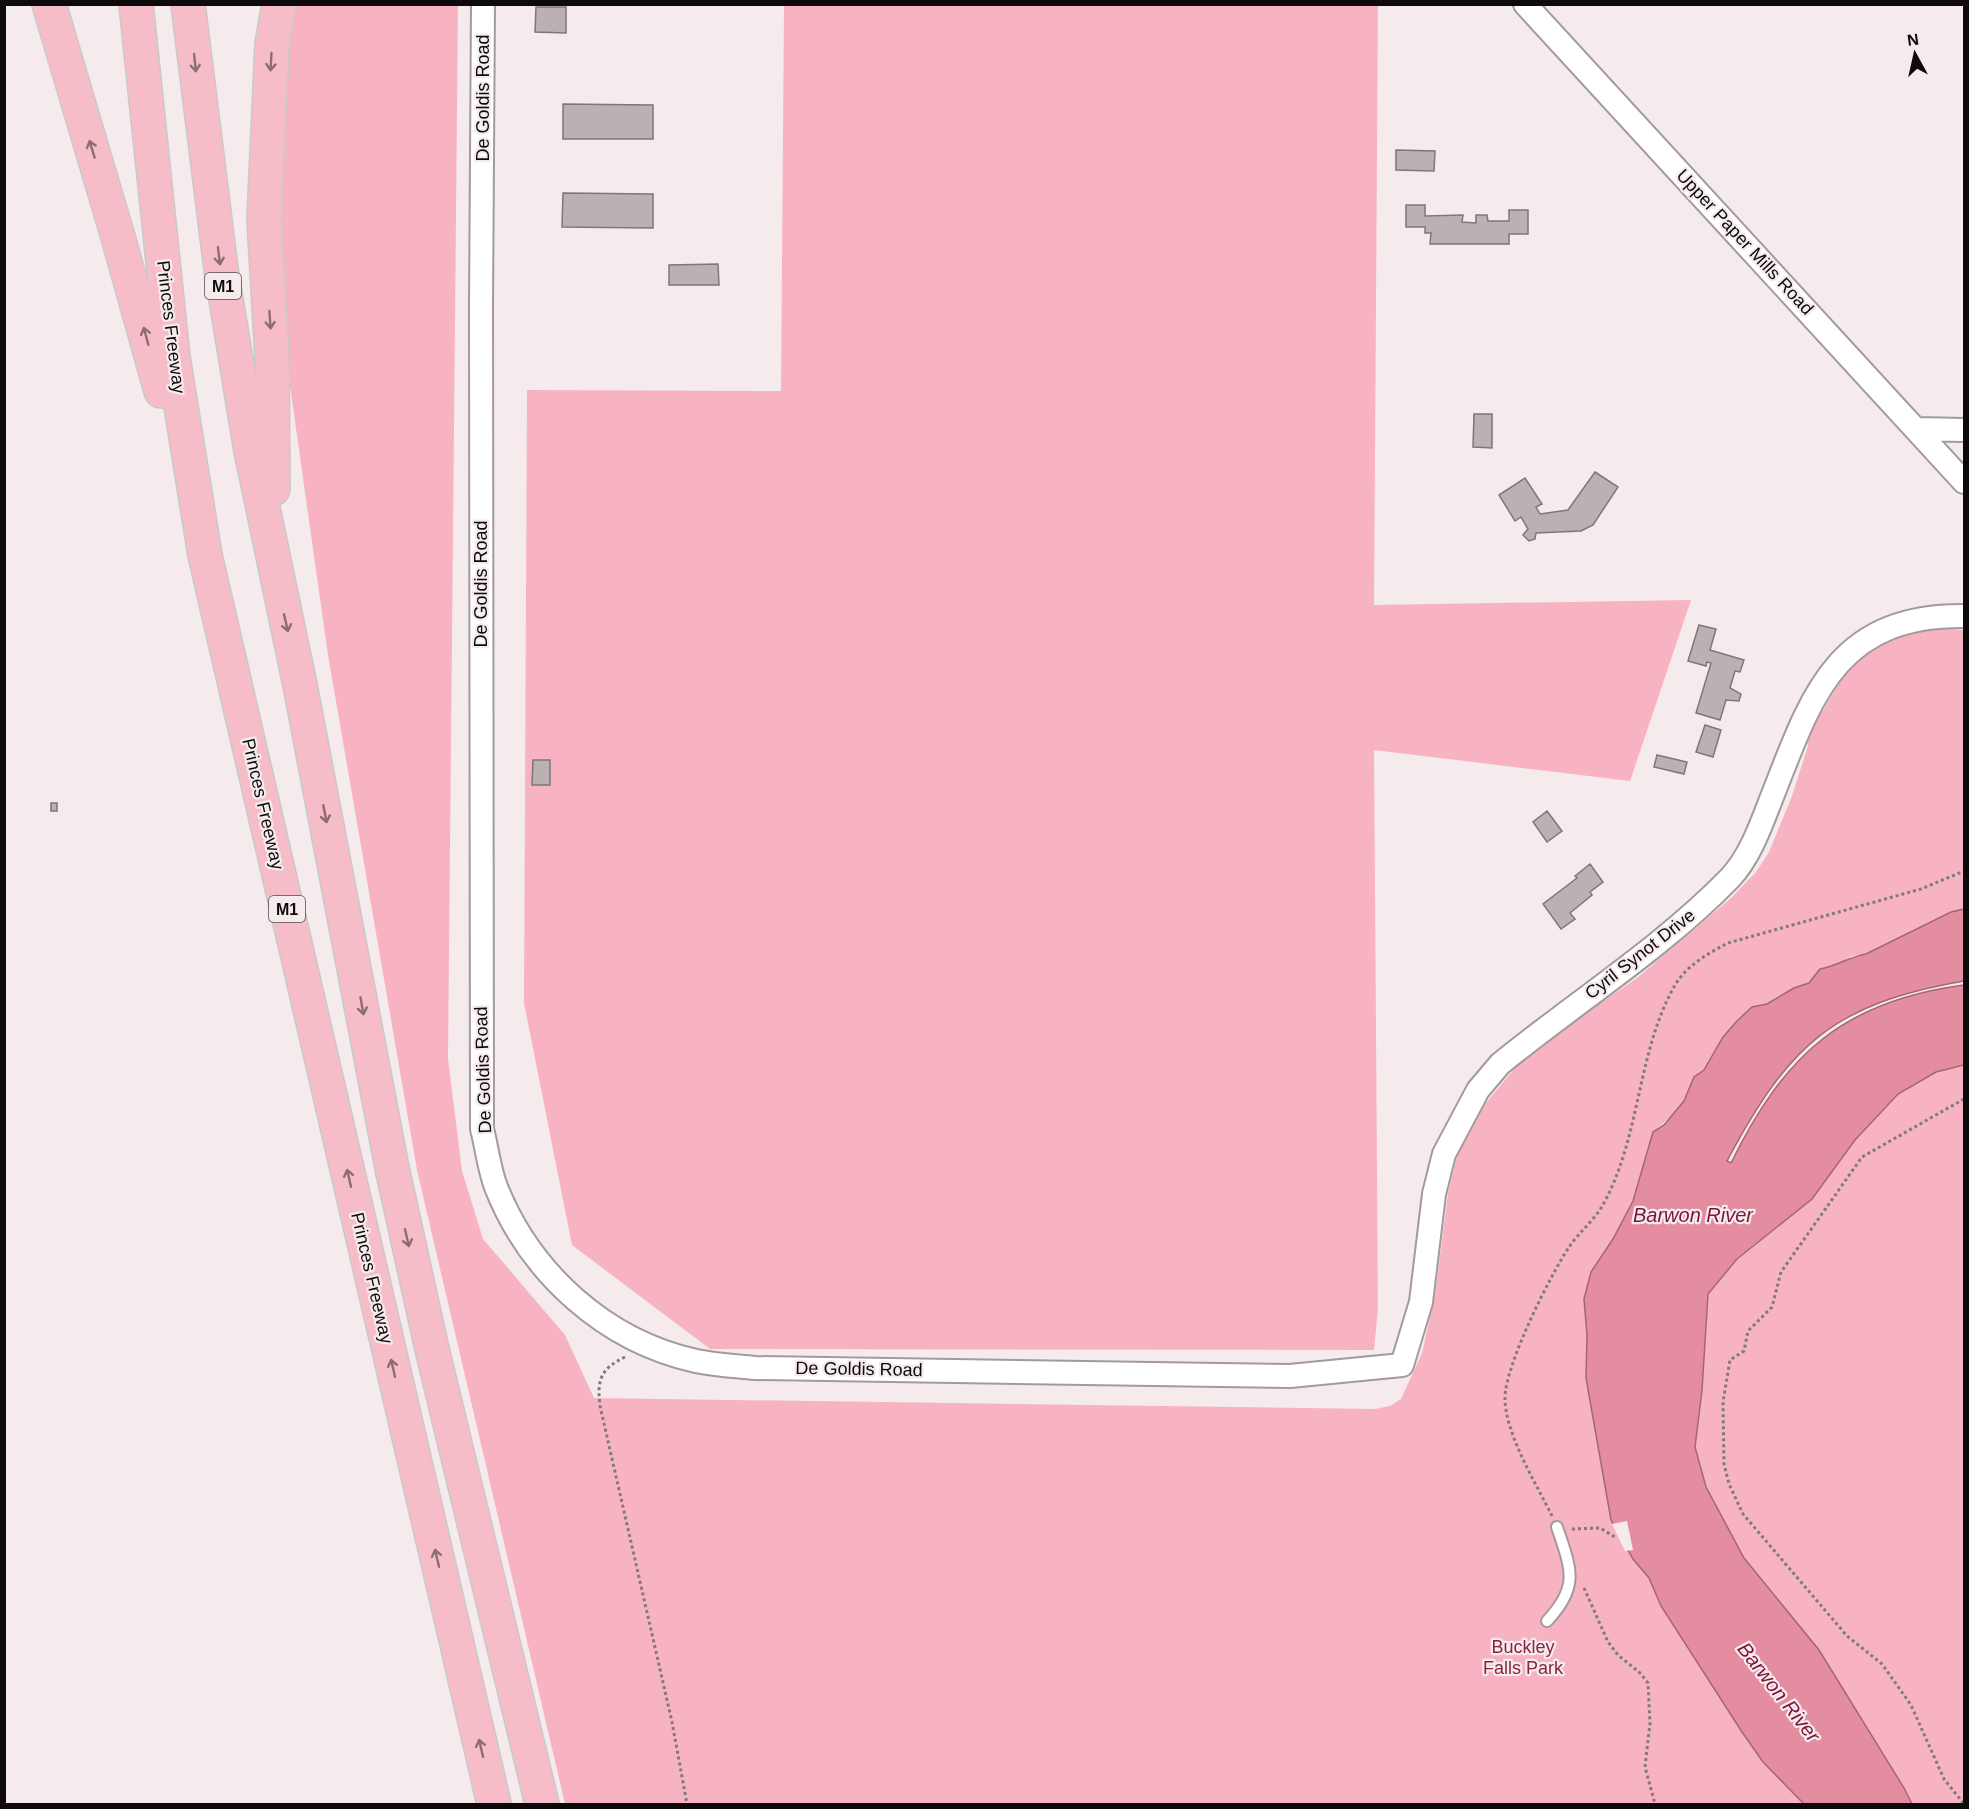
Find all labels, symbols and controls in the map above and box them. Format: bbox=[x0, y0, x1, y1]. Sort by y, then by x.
north arrow bbox=[1885, 24, 1945, 84]
text: N bbox=[1906, 30, 1920, 49]
street label: De Goldis Road bbox=[473, 34, 493, 162]
one-way arrow bbox=[190, 52, 201, 72]
one-way arrow bbox=[266, 52, 277, 72]
one-way arrow bbox=[86, 140, 97, 159]
street label: Upper Paper Mills Road bbox=[1673, 165, 1817, 319]
one-way arrow bbox=[214, 246, 225, 266]
street label: Princes Freeway bbox=[153, 259, 189, 395]
road number: M1 bbox=[205, 273, 241, 299]
one-way arrow bbox=[264, 309, 275, 329]
one-way arrow bbox=[139, 327, 151, 346]
street label: De Goldis Road bbox=[471, 520, 491, 648]
one-way arrow bbox=[281, 613, 292, 633]
street label: Princes Freeway bbox=[238, 736, 288, 872]
one-way arrow bbox=[320, 804, 331, 824]
road number: M1 bbox=[269, 896, 305, 922]
street label: Cyril Synot Drive bbox=[1581, 905, 1699, 1003]
one-way arrow bbox=[357, 996, 368, 1015]
street label: De Goldis Road bbox=[471, 1006, 495, 1134]
one-way arrow bbox=[343, 1168, 354, 1188]
water label: Barwon River bbox=[1633, 1204, 1754, 1226]
street label: Princes Freeway bbox=[347, 1210, 397, 1346]
one-way arrow bbox=[402, 1228, 413, 1248]
one-way arrow bbox=[387, 1358, 398, 1378]
street label: De Goldis Road bbox=[795, 1358, 923, 1380]
one-way arrow bbox=[430, 1548, 442, 1567]
park label: Buckley Falls Park bbox=[1483, 1637, 1564, 1678]
water label: Barwon River bbox=[1733, 1638, 1825, 1747]
one-way arrow bbox=[474, 1738, 486, 1757]

